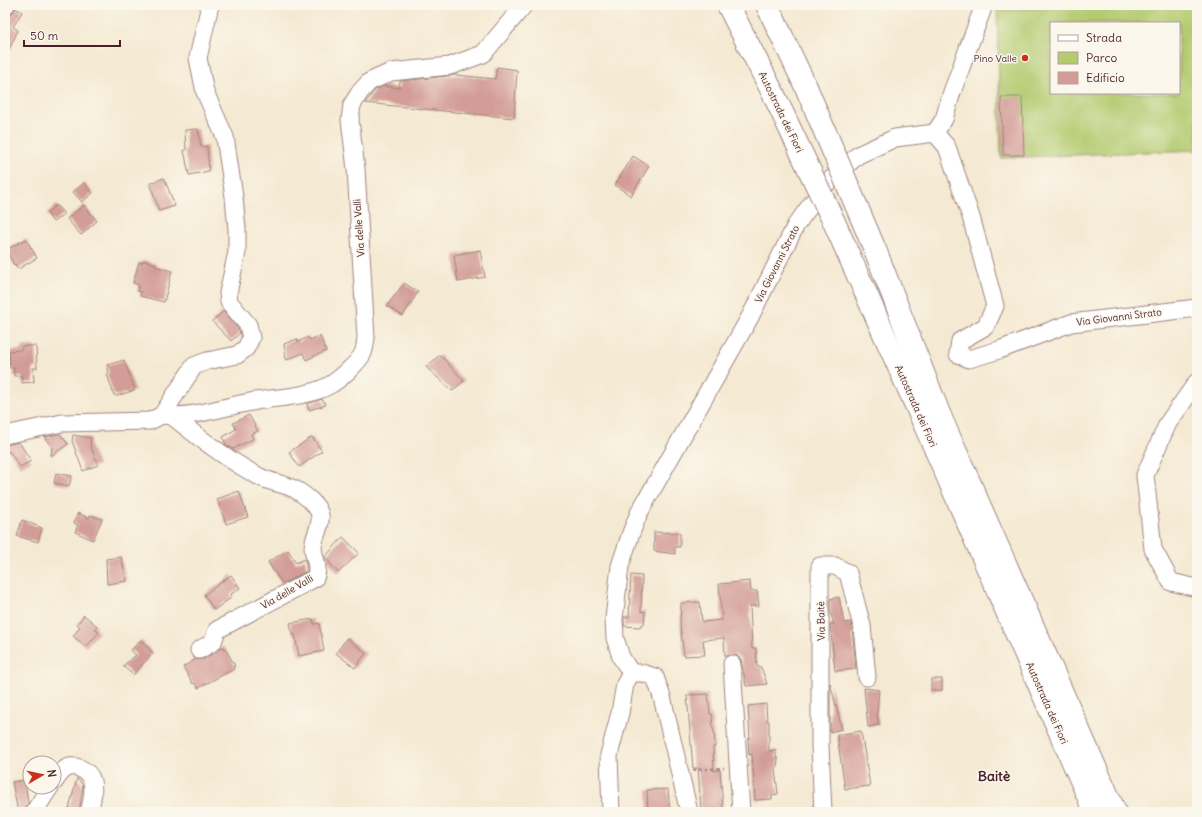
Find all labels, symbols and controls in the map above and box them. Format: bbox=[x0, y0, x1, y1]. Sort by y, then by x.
scale bar bbox=[24, 22, 120, 48]
legend bbox=[1050, 22, 1180, 94]
text: 50 m bbox=[30, 28, 59, 43]
text: Strada bbox=[1086, 30, 1122, 45]
text: Parco bbox=[1086, 50, 1118, 65]
place label: Pino Valle bbox=[974, 52, 1017, 65]
marker: Pino Valle bbox=[1020, 53, 1030, 63]
street label: Autostrada dei Fiori bbox=[756, 69, 806, 155]
text: Edificio bbox=[1086, 70, 1125, 85]
street label: Via delle Valli bbox=[350, 198, 368, 258]
street label: Via Giovanni Strato bbox=[752, 222, 802, 305]
street label: Via Giovanni Strato bbox=[1076, 305, 1163, 329]
street label: Autostrada dei Fiori bbox=[892, 363, 940, 449]
street label: Via delle Valli bbox=[258, 572, 316, 612]
street label: Via Baitè bbox=[814, 601, 828, 641]
street label: Autostrada dei Fiori bbox=[1023, 660, 1071, 746]
north arrow bbox=[22, 755, 62, 795]
district label: Baitè bbox=[978, 767, 1011, 785]
text: N bbox=[44, 769, 59, 778]

